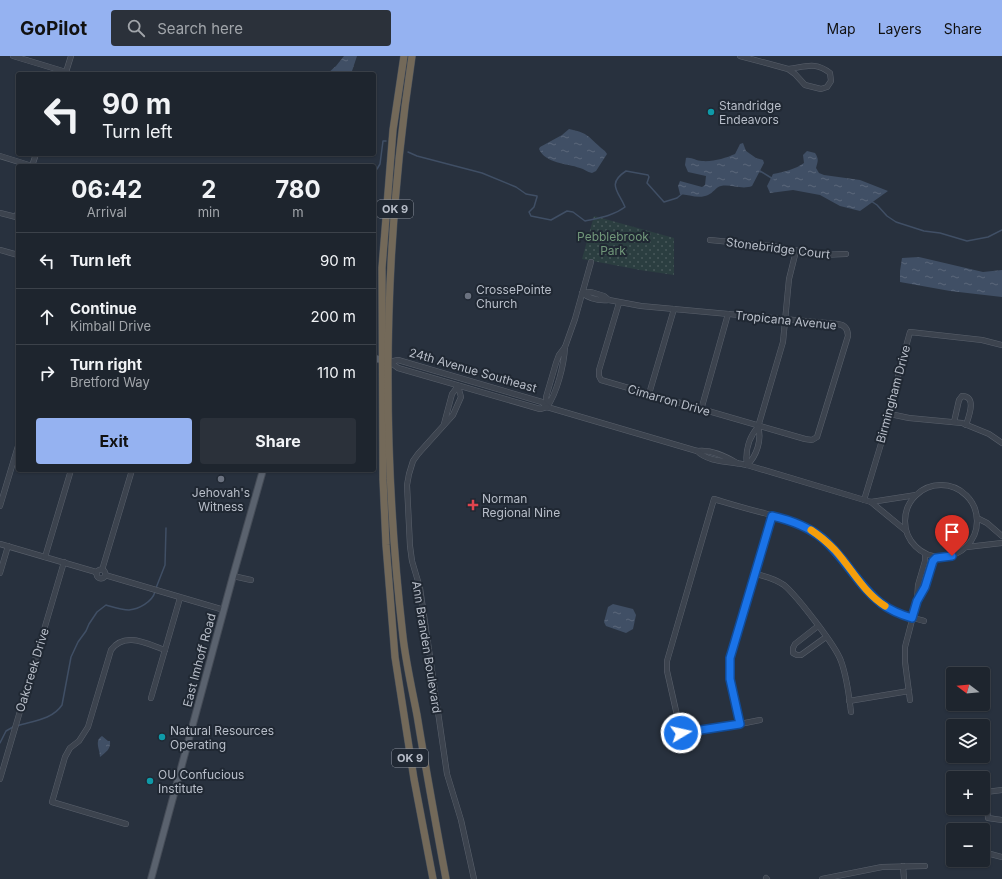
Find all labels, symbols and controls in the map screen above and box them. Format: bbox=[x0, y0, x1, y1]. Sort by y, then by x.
search box bbox=[111, 10, 391, 46]
text: GoPilot bbox=[20, 17, 87, 40]
icon: search bbox=[125, 17, 147, 39]
text: Search here bbox=[157, 19, 243, 38]
text: Map bbox=[827, 20, 856, 37]
text: Layers bbox=[878, 20, 922, 37]
text: Share bbox=[944, 20, 982, 37]
text: 90 m bbox=[102, 87, 171, 121]
icon: left bbox=[36, 88, 88, 140]
place label: Standridge Endeavors bbox=[719, 98, 781, 127]
marker: Standridge Endeavors bbox=[706, 107, 716, 117]
text: Turn left bbox=[102, 121, 172, 142]
text: 06:42 bbox=[71, 175, 142, 204]
text: 2 bbox=[201, 175, 216, 204]
text: 780 bbox=[275, 175, 321, 204]
road number: OK 9 bbox=[377, 200, 413, 218]
text: Arrival bbox=[87, 204, 127, 220]
text: min bbox=[198, 204, 220, 220]
text: m bbox=[292, 204, 304, 220]
park label: Pebblebrook Park bbox=[577, 229, 649, 258]
street label: Stonebridge Court bbox=[725, 234, 831, 262]
icon: left bbox=[36, 250, 58, 272]
text: Turn left bbox=[70, 251, 131, 270]
text: 90 m bbox=[320, 251, 356, 270]
place label: CrossePointe Church bbox=[476, 282, 552, 311]
marker: CrossePointe Church bbox=[463, 291, 473, 301]
text: Continue bbox=[70, 299, 137, 318]
icon: ahead bbox=[36, 306, 58, 328]
text: 200 m bbox=[311, 307, 356, 326]
street label: Tropicana Avenue bbox=[735, 307, 837, 333]
text: Kimball Drive bbox=[70, 318, 151, 334]
street label: Birmingham Drive bbox=[873, 343, 913, 445]
street label: 24th Avenue Southeast bbox=[408, 345, 539, 395]
text: Turn right bbox=[70, 355, 142, 374]
icon: right bbox=[36, 362, 58, 384]
text: 110 m bbox=[317, 363, 356, 382]
text: Bretford Way bbox=[70, 374, 150, 390]
street label: Cimarron Drive bbox=[626, 381, 712, 419]
button: Exit bbox=[36, 418, 192, 464]
button: Share bbox=[200, 418, 356, 464]
marker: Jehovah's Witness bbox=[216, 474, 226, 484]
place label: Jehovah's Witness bbox=[192, 485, 250, 514]
place label: Norman Regional Nine bbox=[482, 491, 560, 520]
marker: Norman Regional Nine bbox=[467, 499, 479, 511]
pin bbox=[935, 515, 969, 556]
icon: arrive bbox=[941, 521, 963, 543]
street label: Ann Branden Boulevard bbox=[409, 580, 445, 714]
street label: East Imhoff Road bbox=[179, 612, 219, 708]
street label: Oakcreek Drive bbox=[12, 626, 52, 714]
north arrow bbox=[946, 667, 990, 711]
map controls bbox=[946, 667, 990, 867]
position arrow bbox=[660, 712, 702, 754]
button: layers bbox=[946, 719, 990, 763]
place label: Natural Resources Operating bbox=[170, 723, 274, 752]
marker: Natural Resources Operating bbox=[157, 732, 167, 742]
road number: OK 9 bbox=[392, 749, 428, 767]
place label: OU Confucious Institute bbox=[158, 767, 244, 796]
button: + bbox=[946, 771, 990, 815]
marker: OU Confucious Institute bbox=[145, 776, 155, 786]
button: − bbox=[946, 823, 990, 867]

